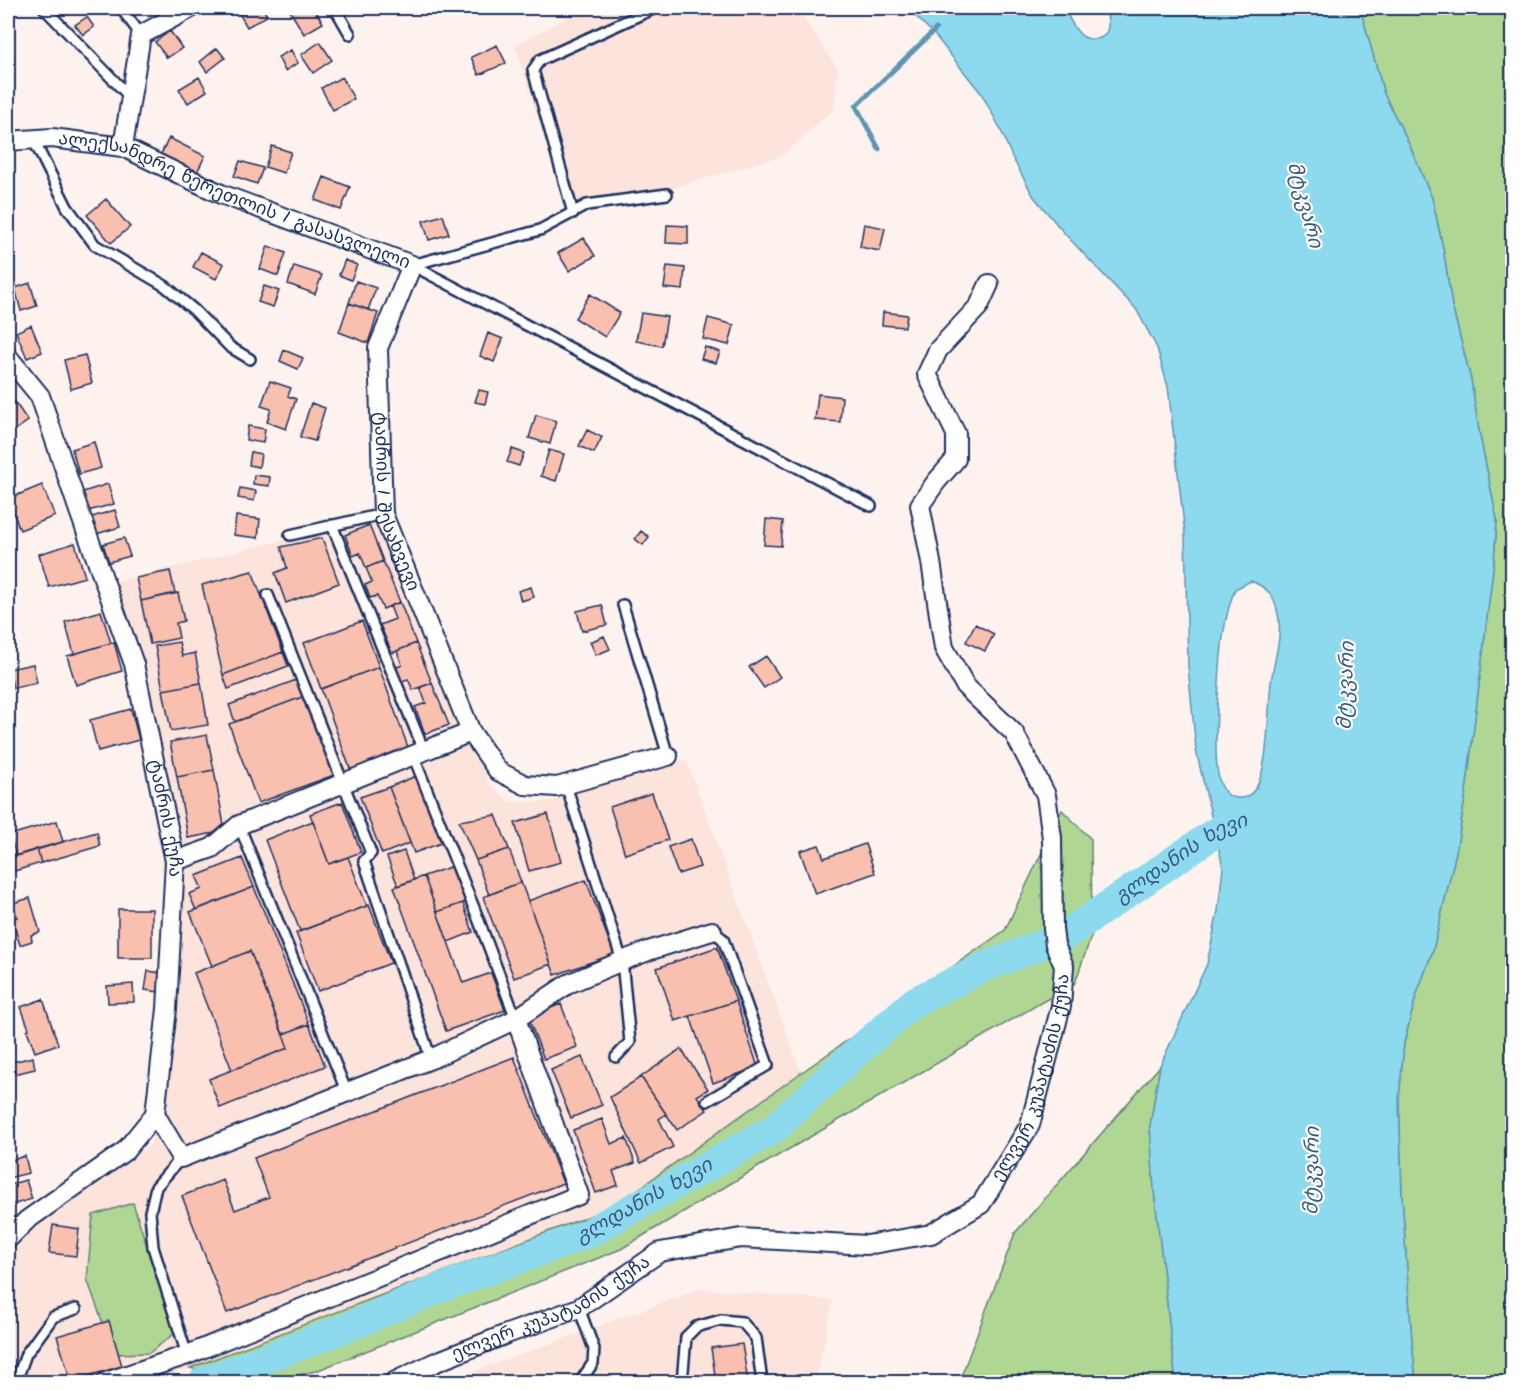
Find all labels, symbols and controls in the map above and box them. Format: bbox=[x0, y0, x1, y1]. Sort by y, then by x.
street label: ალექსანდრე წერეთლის I გასასვლელი bbox=[57, 124, 414, 278]
water label: მტკვარი bbox=[1277, 158, 1331, 253]
street label: ტაძრის I შესახვევი bbox=[365, 411, 427, 596]
water label: მტკვარი bbox=[1329, 640, 1365, 731]
street label: ტაძრის ქუჩა bbox=[140, 757, 190, 878]
water label: გლდანის ხევი bbox=[1109, 805, 1254, 913]
street label: ელვერ კუპატაძის ქუჩა bbox=[984, 973, 1078, 1187]
water label: მტკვარი bbox=[1296, 1125, 1330, 1215]
water label: გლდანის ხევი bbox=[573, 1150, 720, 1253]
street label: ელვერ კუპატაძის ქუჩა bbox=[447, 1248, 656, 1369]

